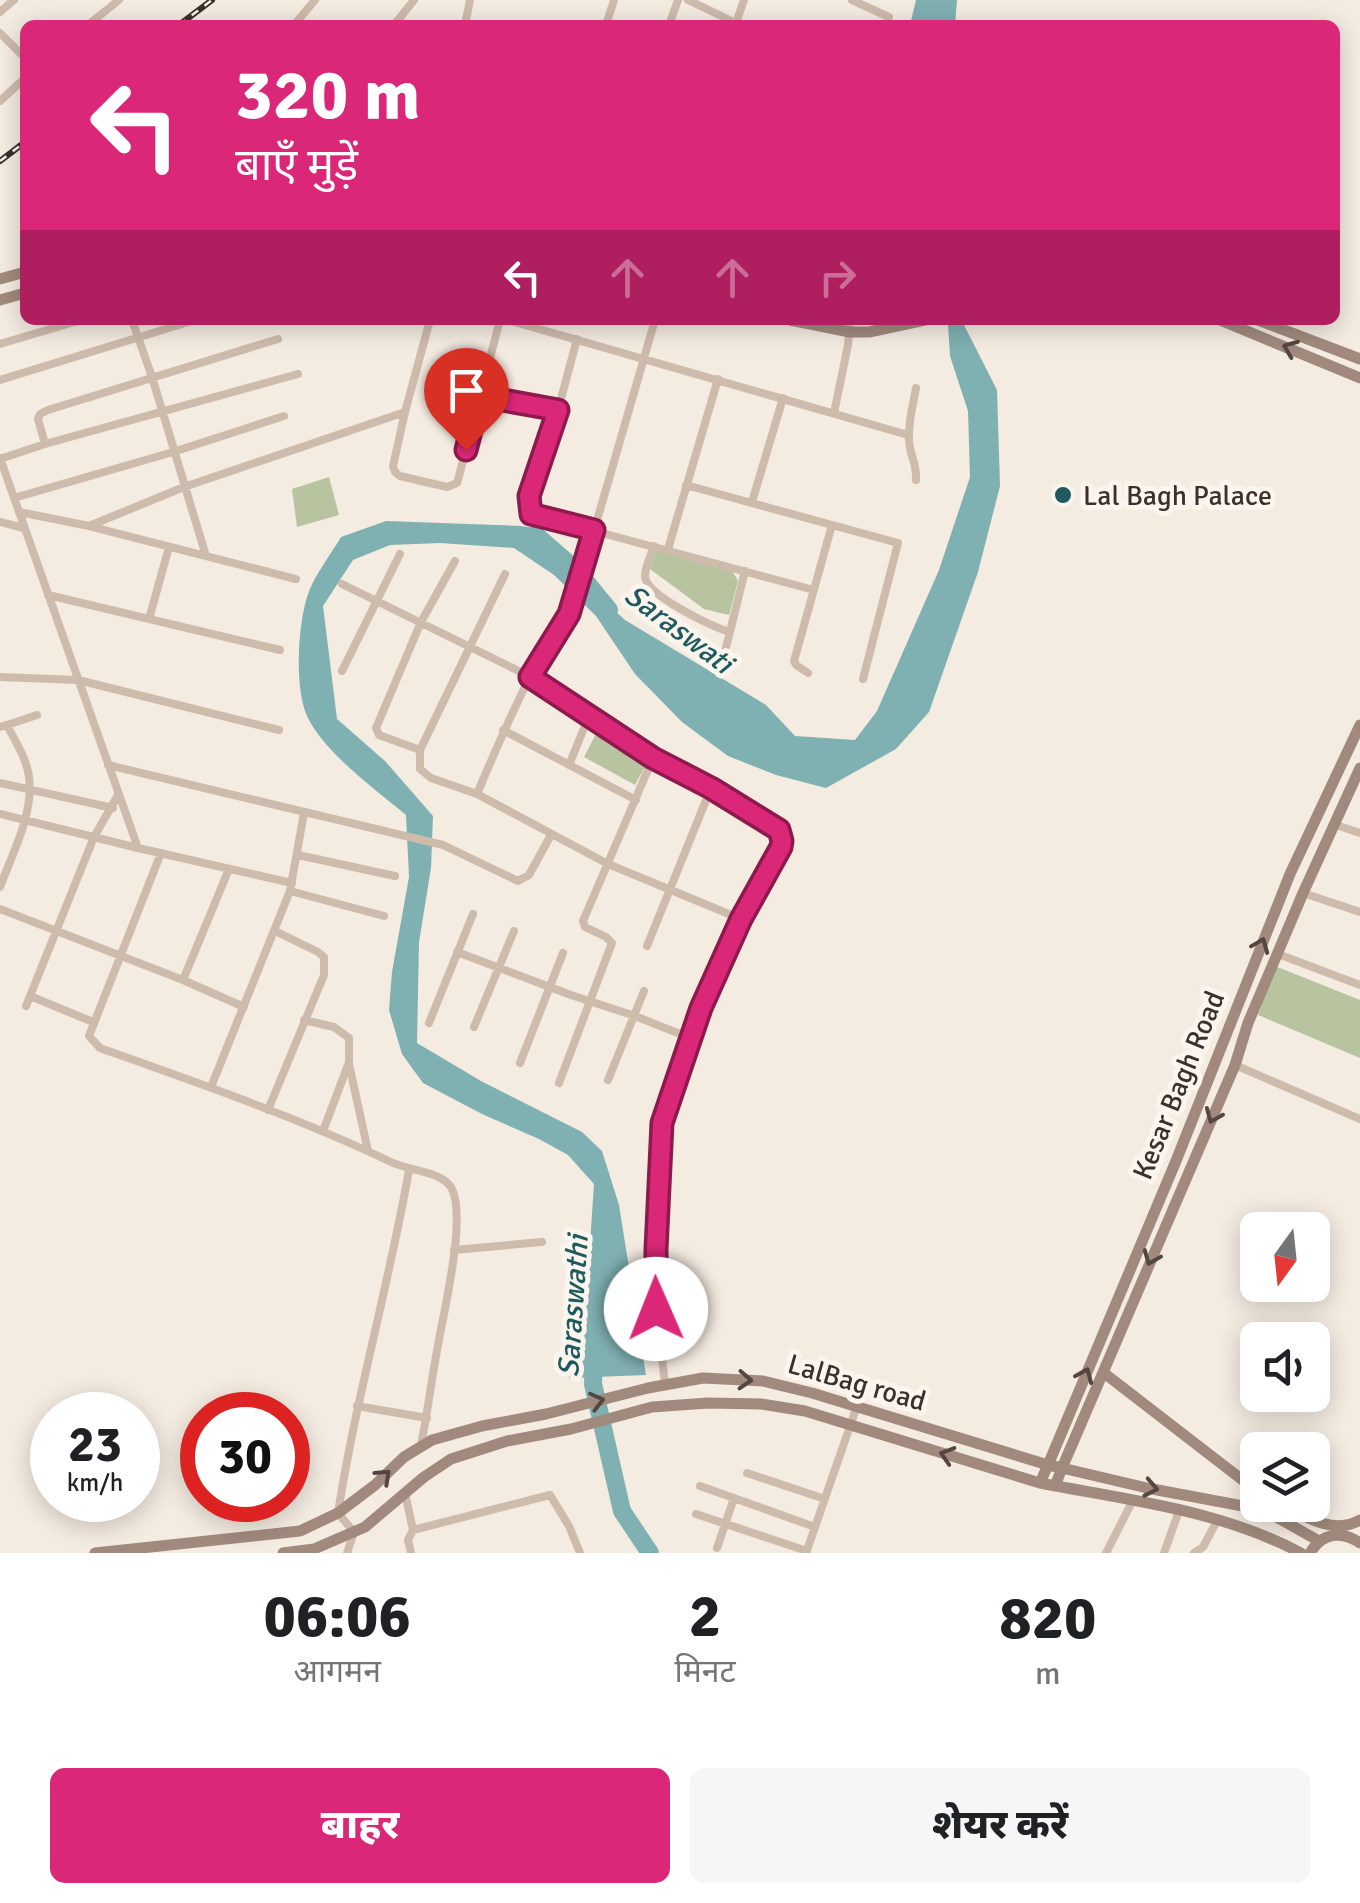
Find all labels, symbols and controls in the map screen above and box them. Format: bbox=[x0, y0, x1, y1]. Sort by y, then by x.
text: 320 m bbox=[235, 52, 420, 138]
icon: left bbox=[70, 60, 200, 190]
text: बाएँ मुड़ें bbox=[235, 138, 358, 193]
icon: left bbox=[495, 250, 550, 305]
icon: ahead bbox=[600, 250, 655, 305]
icon: ahead bbox=[705, 250, 760, 305]
icon: right bbox=[810, 250, 865, 305]
one-way arrow bbox=[1283, 339, 1300, 359]
pin bbox=[424, 348, 509, 451]
icon: arrive bbox=[439, 363, 494, 418]
place label: Lal Bagh Palace bbox=[1083, 479, 1272, 513]
marker: Lal Bagh Palace bbox=[1052, 484, 1074, 506]
water label: Saraswati bbox=[617, 577, 742, 684]
one-way arrow bbox=[1250, 937, 1270, 955]
street label: Kesar Bagh Road bbox=[1126, 986, 1232, 1185]
one-way arrow bbox=[1205, 1106, 1225, 1124]
north arrow bbox=[1240, 1212, 1330, 1302]
map controls bbox=[1240, 1212, 1330, 1522]
water label: Saraswathi bbox=[550, 1231, 597, 1378]
one-way arrow bbox=[1143, 1248, 1163, 1265]
position arrow bbox=[604, 1257, 708, 1361]
button: sound bbox=[1240, 1322, 1330, 1412]
street label: LalBag road bbox=[784, 1347, 930, 1419]
one-way arrow bbox=[1074, 1367, 1094, 1385]
one-way arrow bbox=[737, 1369, 753, 1390]
speed limit sign: 30 bbox=[180, 1392, 310, 1522]
one-way arrow bbox=[588, 1392, 605, 1413]
text: 23 bbox=[68, 1414, 122, 1476]
button: layers bbox=[1240, 1432, 1330, 1522]
one-way arrow bbox=[939, 1446, 956, 1467]
text: km/h bbox=[67, 1467, 123, 1498]
one-way arrow bbox=[373, 1470, 391, 1488]
one-way arrow bbox=[1143, 1477, 1159, 1498]
text: 06:06 bbox=[264, 1580, 411, 1654]
text: 2 bbox=[689, 1580, 721, 1654]
text: 820 bbox=[999, 1582, 1096, 1656]
text: आगमन bbox=[293, 1652, 381, 1691]
text: मिनट bbox=[674, 1652, 736, 1691]
text: m bbox=[1035, 1654, 1061, 1693]
button: बाहर bbox=[50, 1768, 670, 1883]
button: शेयर करें bbox=[690, 1768, 1310, 1883]

